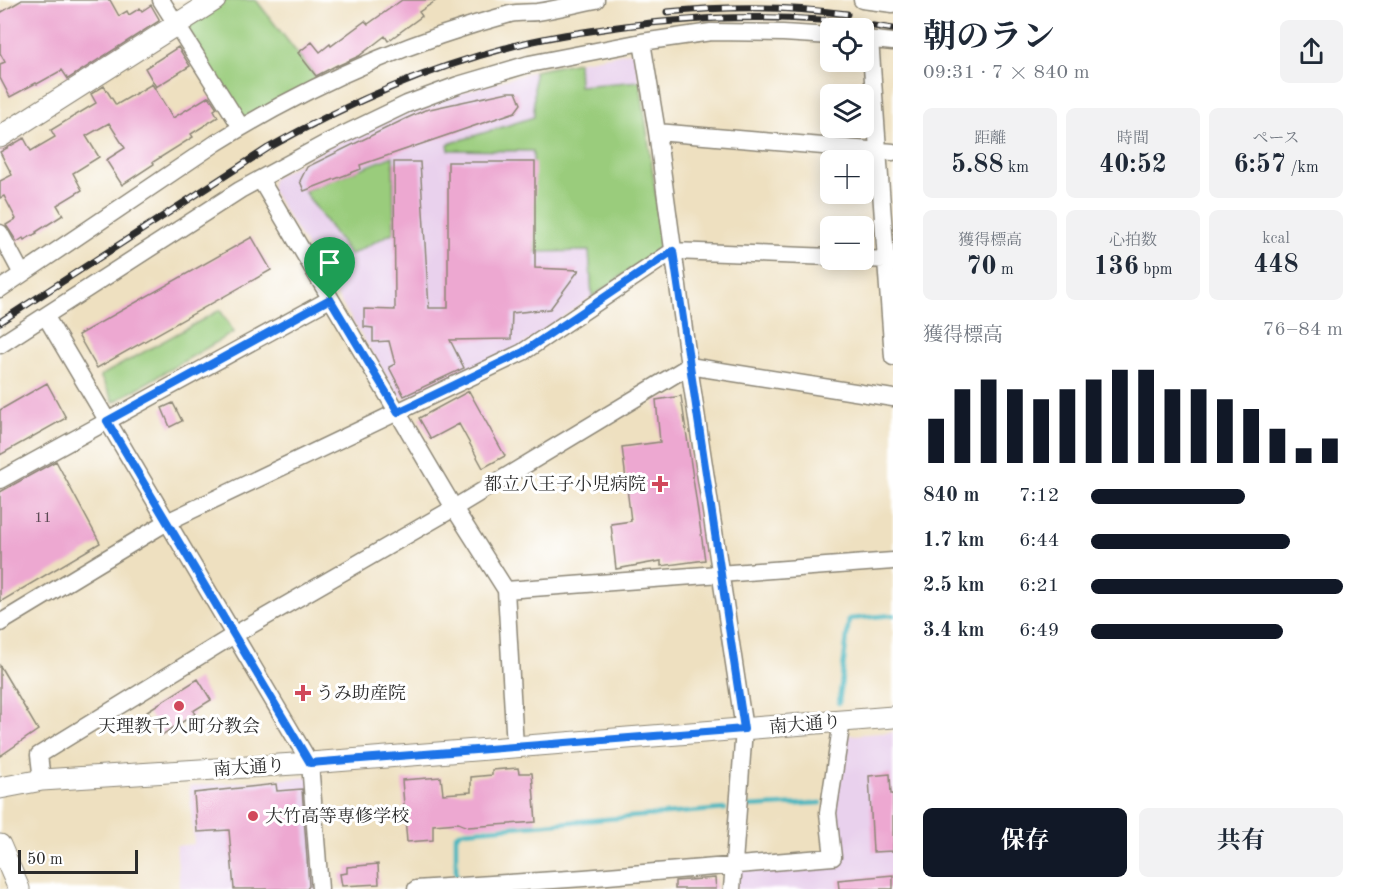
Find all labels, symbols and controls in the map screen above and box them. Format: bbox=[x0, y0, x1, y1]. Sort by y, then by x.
map controls bbox=[820, 18, 874, 270]
button: locate bbox=[820, 18, 874, 72]
button: share bbox=[1280, 20, 1343, 83]
text: 朝のラン bbox=[923, 22, 1055, 55]
text: 09:31 · 7 × 840 m bbox=[923, 63, 1090, 83]
button: layers bbox=[820, 84, 874, 138]
text: 距離 bbox=[974, 131, 1006, 147]
text: 時間 bbox=[1117, 131, 1149, 147]
text: ペース bbox=[1252, 131, 1300, 147]
button: + bbox=[820, 150, 874, 204]
text: 5.88 bbox=[951, 152, 1004, 178]
text: 40:52 bbox=[1099, 152, 1167, 178]
text: 6:57 bbox=[1233, 152, 1286, 178]
text: km bbox=[1004, 160, 1029, 176]
text: /km bbox=[1286, 160, 1319, 176]
button: − bbox=[820, 216, 874, 270]
text: kcal bbox=[1262, 231, 1290, 247]
text: 獲得標高 bbox=[958, 233, 1022, 249]
text: 心拍数 bbox=[1109, 233, 1157, 249]
pin bbox=[304, 237, 355, 299]
icon: arrive bbox=[313, 246, 346, 279]
text: 448 bbox=[1253, 252, 1299, 278]
text: 70 bbox=[966, 254, 996, 280]
text: 136 bbox=[1094, 254, 1139, 280]
text: m bbox=[996, 262, 1014, 278]
text: bpm bbox=[1139, 262, 1172, 278]
text: 76–84 m bbox=[1263, 320, 1343, 340]
text: 獲得標高 bbox=[923, 326, 1003, 346]
place label: 都立八王子小児病院 bbox=[484, 474, 646, 494]
marker: 都立八王子小児病院 bbox=[651, 475, 669, 493]
text: 840 m bbox=[923, 486, 979, 506]
text: 7:12 bbox=[1019, 486, 1059, 506]
house number: 11 bbox=[34, 511, 52, 526]
text: 1.7 km bbox=[923, 531, 985, 551]
text: 6:44 bbox=[1019, 531, 1059, 551]
text: 2.5 km bbox=[923, 576, 985, 596]
text: 6:21 bbox=[1019, 576, 1059, 596]
text: 3.4 km bbox=[923, 621, 985, 641]
text: 6:49 bbox=[1019, 621, 1059, 641]
place label: うみ助産院 bbox=[316, 683, 406, 703]
marker: うみ助産院 bbox=[294, 684, 312, 702]
marker: 天理教千人町分教会 bbox=[172, 699, 186, 713]
street label: 南大通り bbox=[768, 711, 842, 737]
place label: 天理教千人町分教会 bbox=[98, 716, 260, 736]
street label: 南大通り bbox=[212, 755, 286, 779]
place label: 大竹高等専修学校 bbox=[265, 806, 409, 826]
button: 保存 bbox=[923, 808, 1127, 877]
button: 共有 bbox=[1139, 808, 1343, 877]
marker: 大竹高等専修学校 bbox=[246, 809, 260, 823]
scale bar bbox=[18, 847, 138, 874]
text: 50 m bbox=[27, 852, 63, 868]

